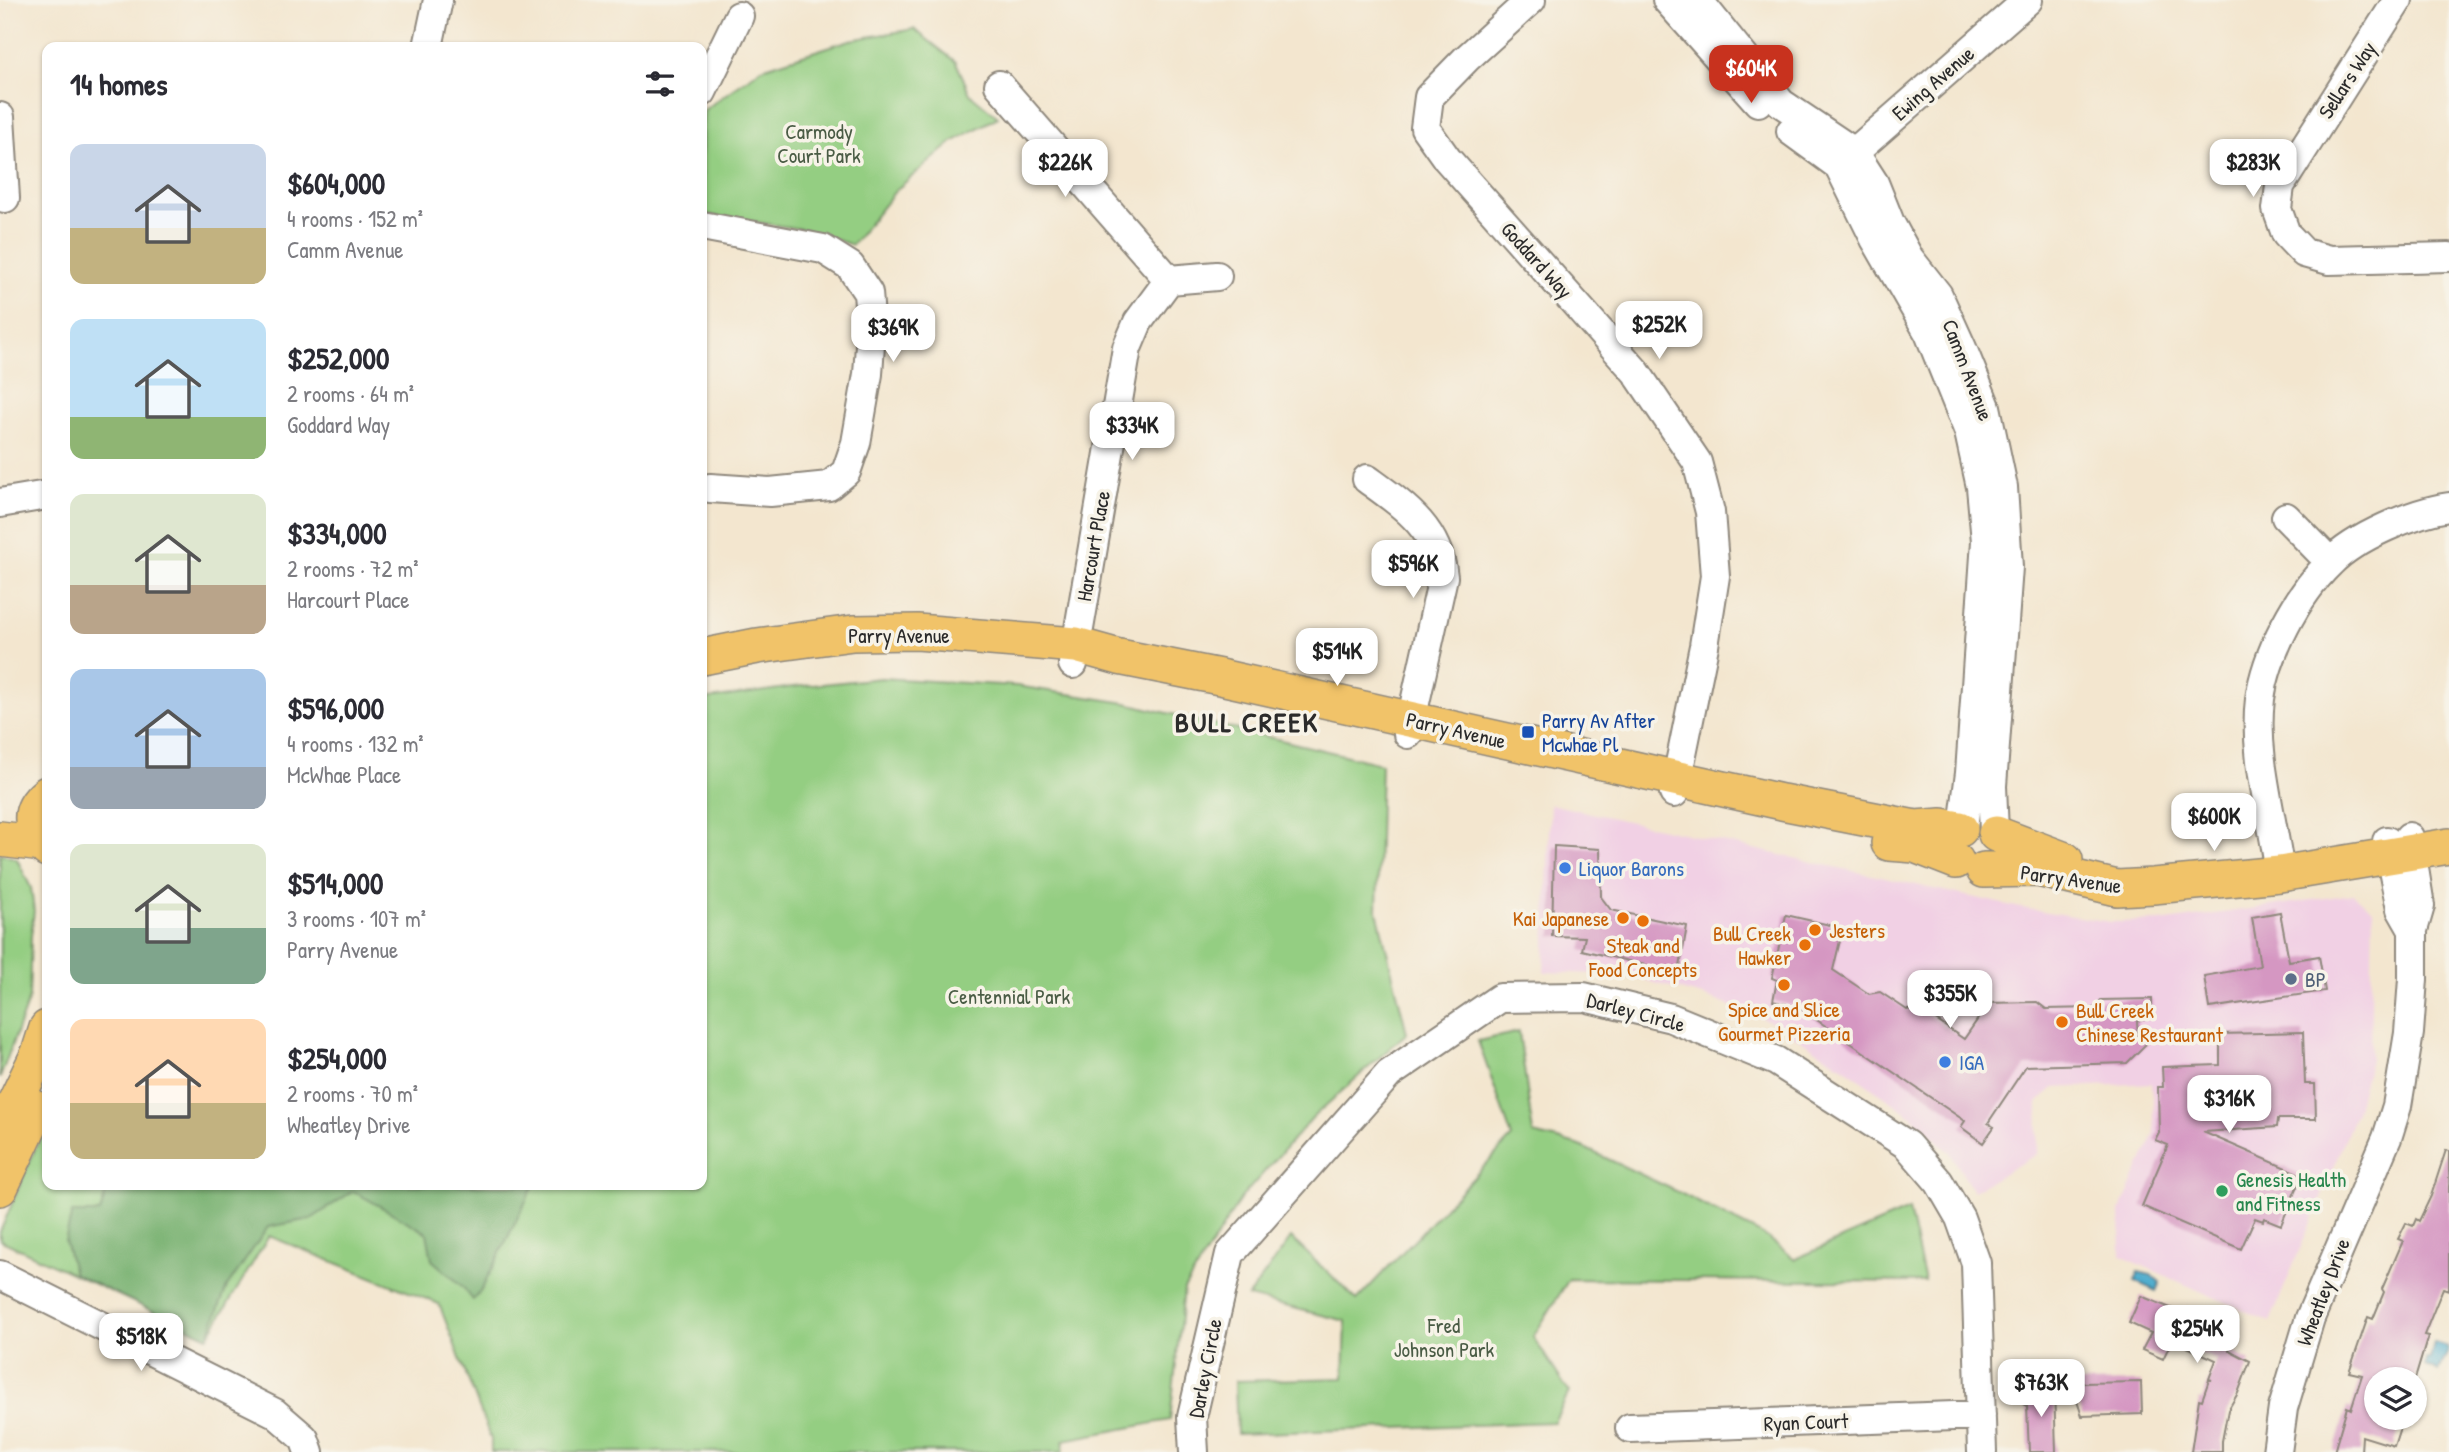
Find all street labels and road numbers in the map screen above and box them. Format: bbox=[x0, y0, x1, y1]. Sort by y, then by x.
street label: Sellars Way bbox=[2311, 36, 2383, 124]
street label: Ewing Avenue bbox=[1886, 39, 1980, 127]
street label: Goddard Way bbox=[1495, 215, 1579, 305]
street label: Camm Avenue bbox=[1935, 315, 2001, 425]
street label: Harcourt Place bbox=[1069, 488, 1117, 604]
street label: Parry Avenue bbox=[848, 621, 950, 650]
street label: Parry Avenue bbox=[1403, 704, 1509, 756]
street label: Parry Avenue bbox=[2019, 858, 2123, 900]
street label: Darley Circle bbox=[1584, 985, 1688, 1039]
street label: Wheatley Drive bbox=[2289, 1234, 2357, 1350]
street label: Darley Circle bbox=[1181, 1316, 1229, 1420]
street label: Ryan Court bbox=[1763, 1406, 1850, 1438]

